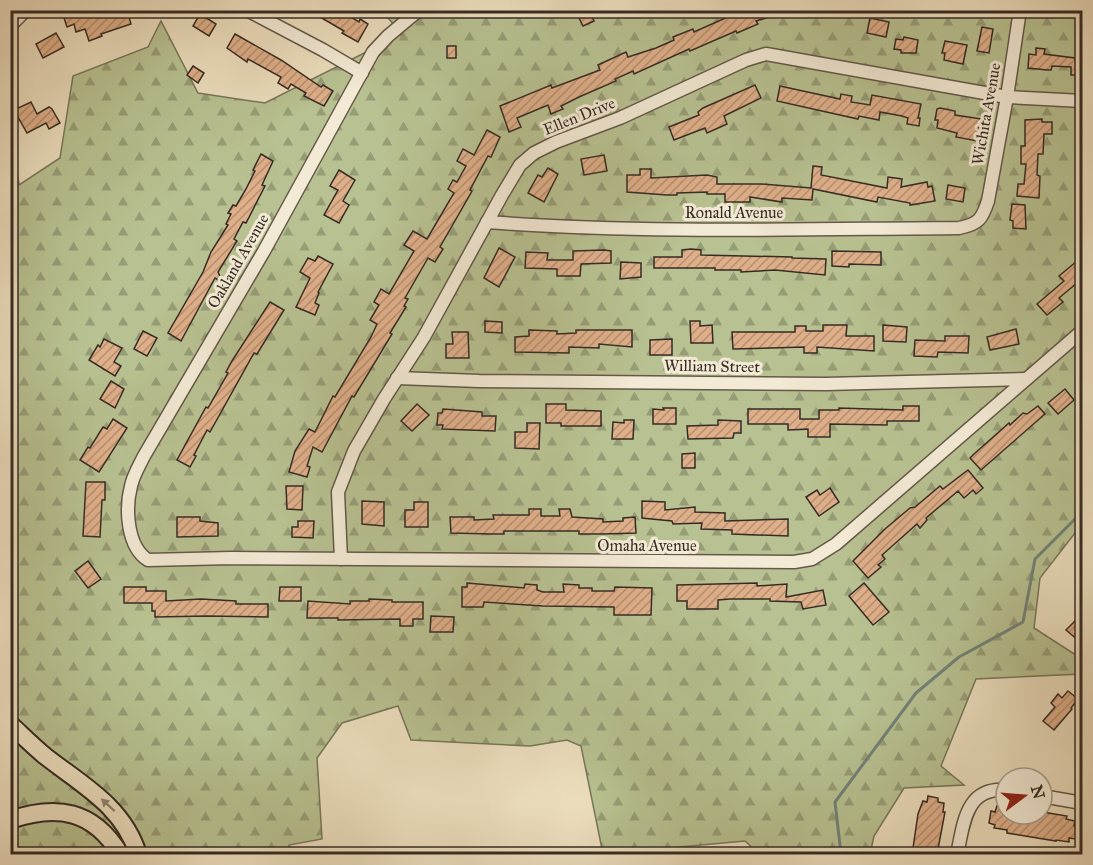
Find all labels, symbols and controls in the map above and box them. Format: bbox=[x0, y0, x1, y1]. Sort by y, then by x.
street label: Wichita Avenue bbox=[968, 61, 1004, 167]
street label: Ellen Drive bbox=[540, 93, 618, 139]
street label: Ronald Avenue bbox=[685, 203, 784, 222]
street label: Oakland Avenue bbox=[203, 210, 273, 311]
street label: William Street bbox=[664, 356, 761, 376]
street label: Omaha Avenue bbox=[597, 536, 697, 555]
north arrow bbox=[994, 766, 1054, 826]
text: N bbox=[1027, 783, 1049, 802]
one-way arrow bbox=[101, 799, 115, 813]

